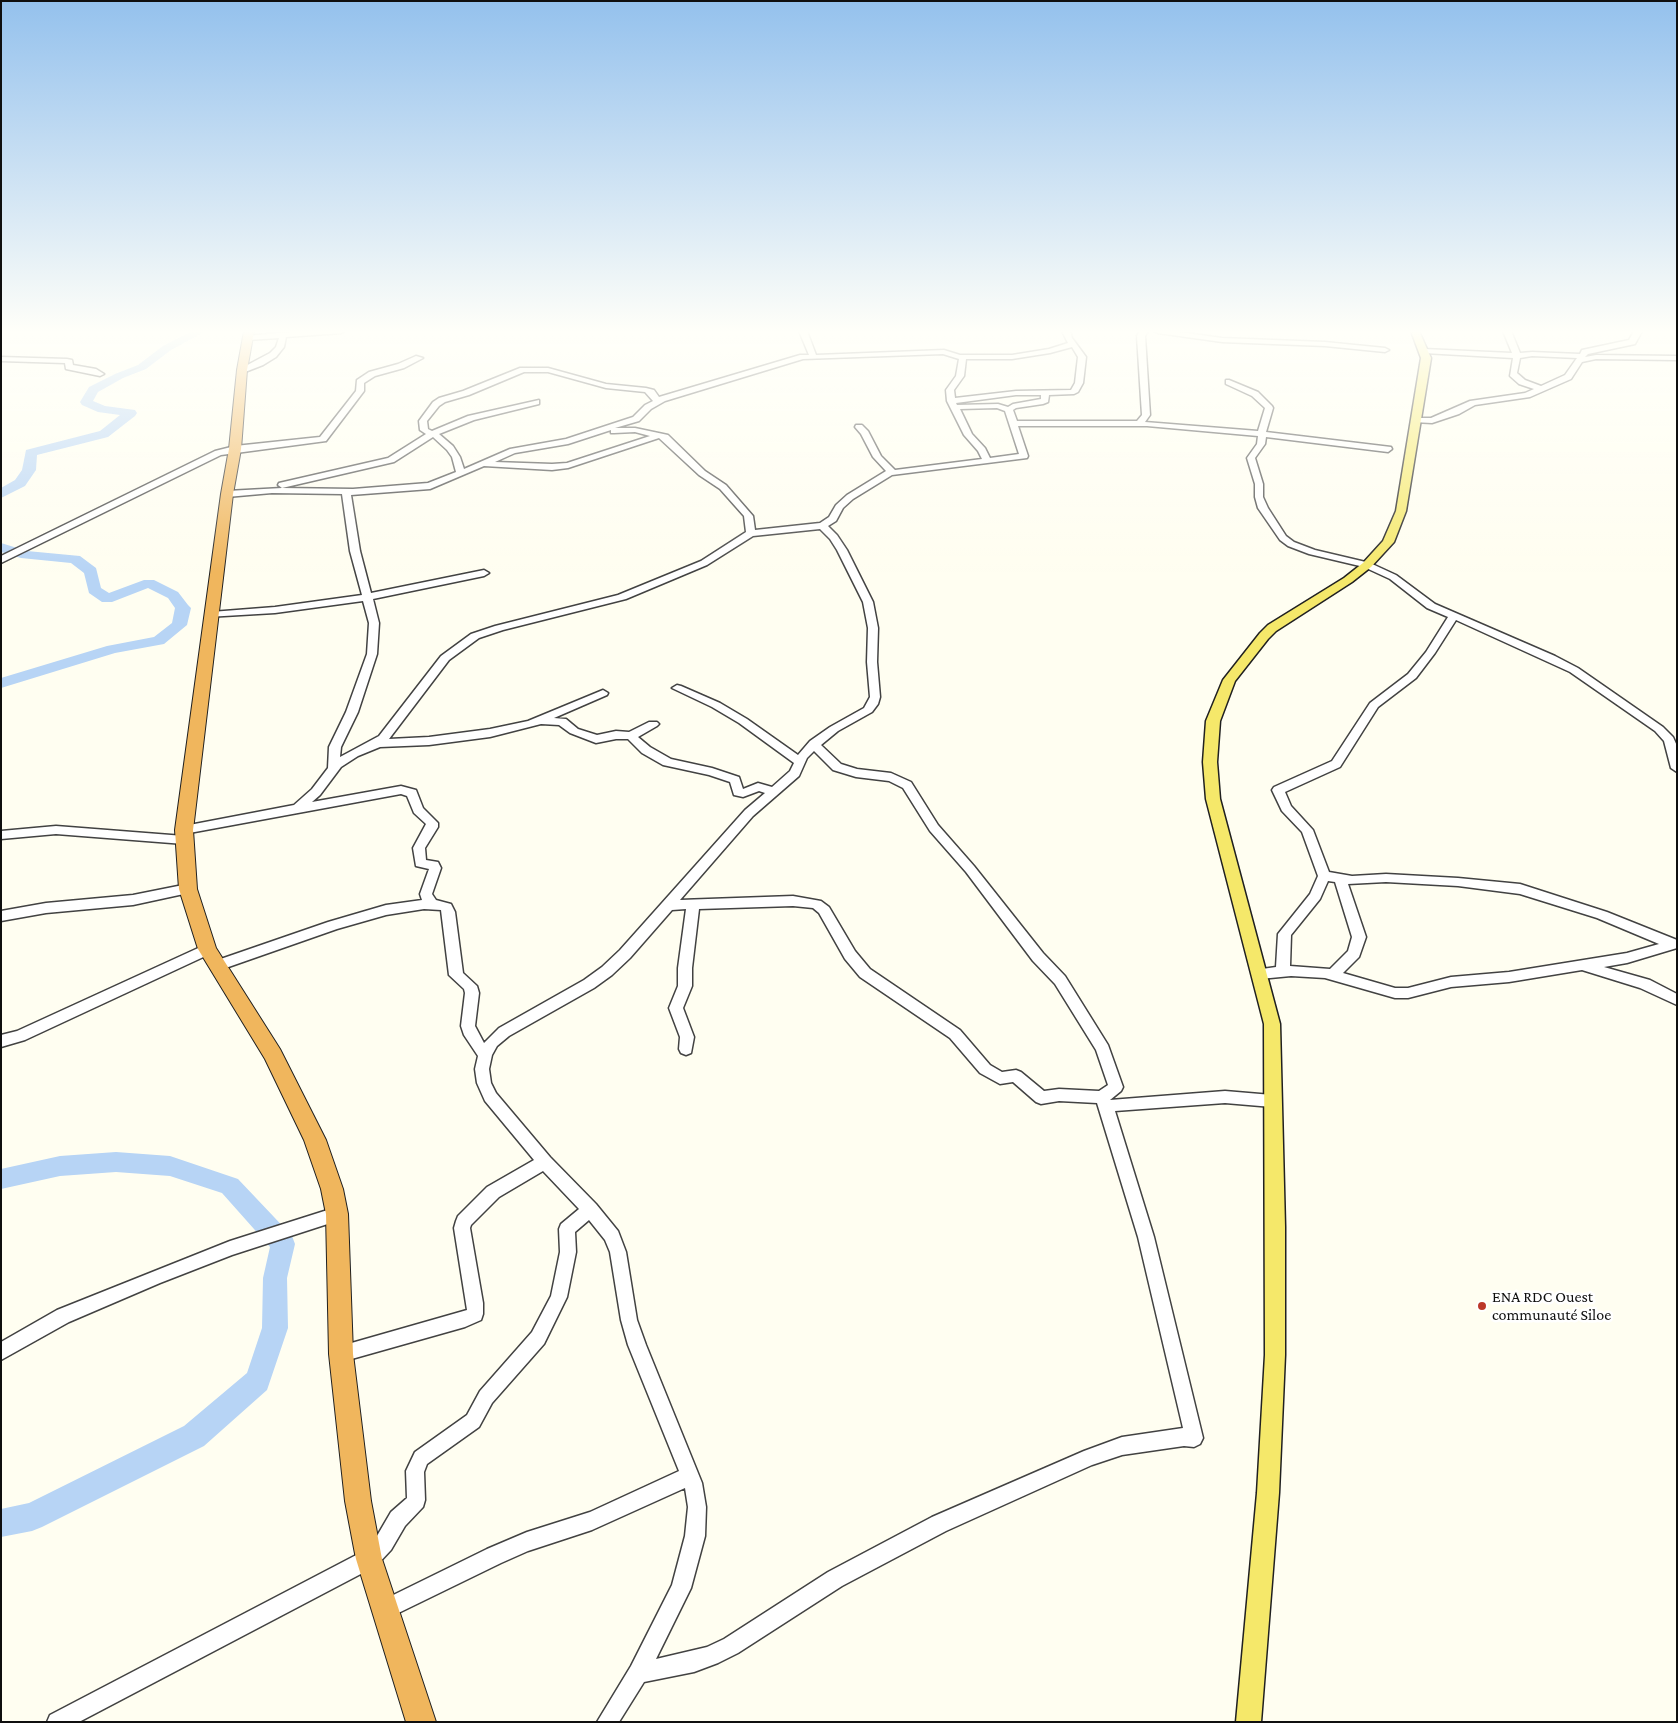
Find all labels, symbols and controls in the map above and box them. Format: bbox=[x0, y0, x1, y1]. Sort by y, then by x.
place label: ENA RDC Ouest communauté Siloe bbox=[1492, 1287, 1611, 1325]
marker: ENA RDC Ouest communauté Siloe bbox=[1476, 1300, 1488, 1312]

